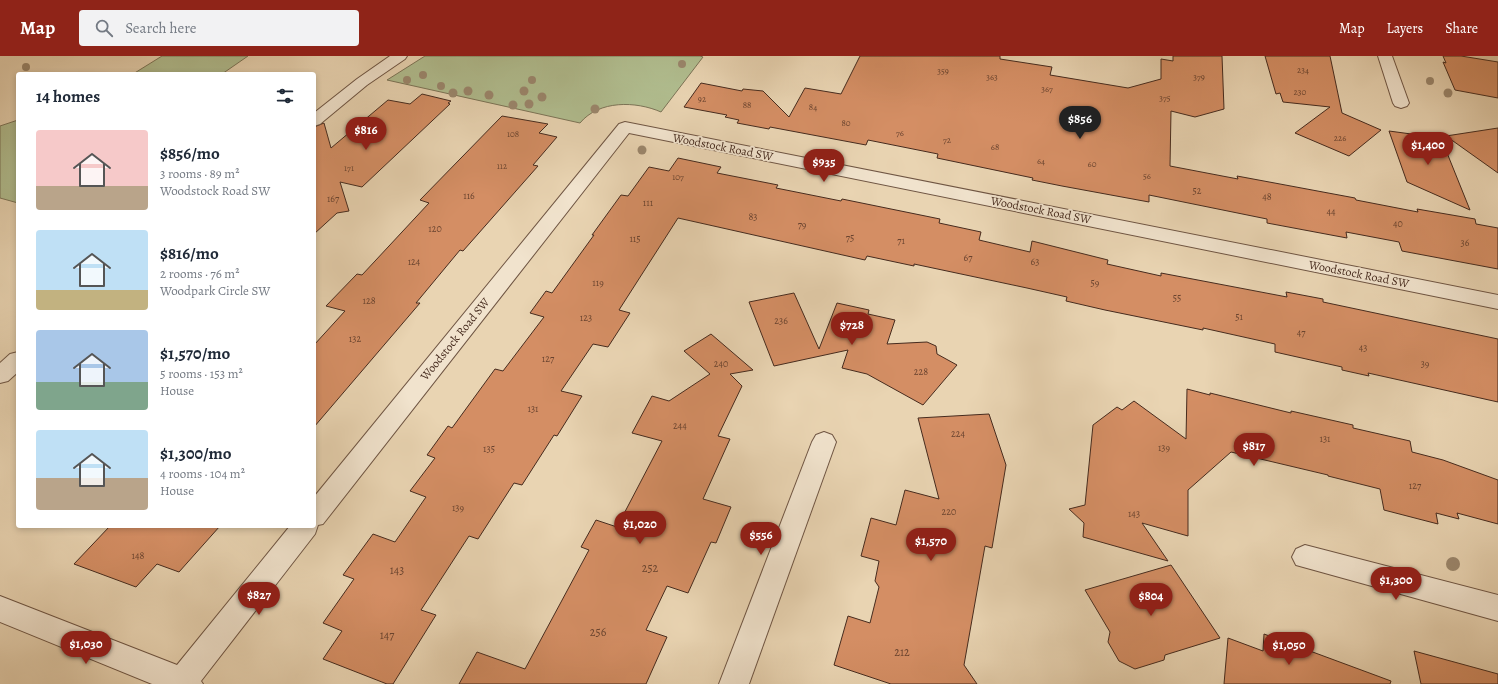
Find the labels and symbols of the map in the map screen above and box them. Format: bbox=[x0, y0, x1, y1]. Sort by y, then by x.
house number: 234 bbox=[1297, 64, 1309, 76]
house number: 359 bbox=[937, 65, 949, 77]
house number: 363 bbox=[986, 71, 998, 83]
house number: 379 bbox=[1193, 71, 1205, 83]
house number: 367 bbox=[1041, 83, 1053, 95]
house number: 230 bbox=[1294, 86, 1307, 98]
house number: 375 bbox=[1159, 92, 1171, 104]
house number: 92 bbox=[698, 93, 707, 105]
house number: 88 bbox=[743, 99, 751, 111]
house number: 84 bbox=[809, 101, 817, 113]
pin: $856 bbox=[1056, 106, 1104, 140]
pin: $816 bbox=[342, 117, 390, 151]
house number: 80 bbox=[841, 117, 851, 129]
house number: 76 bbox=[896, 127, 904, 139]
house number: 108 bbox=[507, 128, 519, 140]
street label: Woodstock Road SW bbox=[671, 129, 775, 165]
house number: 226 bbox=[1334, 132, 1346, 144]
pin: $1,400 bbox=[1395, 132, 1461, 166]
house number: 72 bbox=[943, 134, 952, 146]
house number: 68 bbox=[991, 141, 999, 153]
pin: $935 bbox=[800, 149, 848, 183]
house number: 64 bbox=[1037, 155, 1045, 167]
house number: 60 bbox=[1088, 158, 1097, 170]
house number: 112 bbox=[497, 160, 508, 172]
house number: 171 bbox=[344, 162, 354, 174]
house number: 56 bbox=[1143, 170, 1151, 182]
house number: 107 bbox=[672, 171, 684, 183]
house number: 52 bbox=[1192, 184, 1202, 197]
house number: 116 bbox=[463, 189, 475, 202]
house number: 48 bbox=[1262, 190, 1272, 203]
house number: 167 bbox=[327, 192, 340, 205]
street label: Woodstock Road SW bbox=[989, 192, 1093, 228]
house number: 111 bbox=[643, 196, 654, 209]
house number: 44 bbox=[1326, 205, 1336, 218]
house number: 83 bbox=[748, 210, 758, 223]
house number: 40 bbox=[1393, 217, 1403, 230]
house number: 79 bbox=[798, 218, 807, 231]
house number: 120 bbox=[428, 222, 442, 235]
house number: 75 bbox=[846, 231, 854, 244]
house number: 115 bbox=[629, 232, 641, 245]
house number: 71 bbox=[897, 234, 905, 247]
house number: 36 bbox=[1461, 236, 1470, 249]
house number: 67 bbox=[964, 251, 973, 264]
house number: 124 bbox=[408, 255, 421, 268]
house number: 63 bbox=[1031, 255, 1039, 268]
street label: Woodstock Road SW bbox=[1307, 256, 1411, 292]
house number: 119 bbox=[592, 276, 604, 289]
house number: 59 bbox=[1091, 276, 1100, 289]
house number: 55 bbox=[1173, 291, 1181, 304]
house number: 128 bbox=[362, 294, 376, 307]
street label: Woodstock Road SW bbox=[416, 294, 494, 384]
house number: 51 bbox=[1235, 310, 1243, 323]
house number: 123 bbox=[580, 311, 592, 324]
pin: $728 bbox=[828, 312, 876, 346]
house number: 236 bbox=[774, 314, 788, 327]
house number: 47 bbox=[1297, 326, 1306, 339]
house number: 132 bbox=[349, 332, 361, 345]
house number: 43 bbox=[1359, 341, 1367, 354]
house number: 127 bbox=[542, 352, 555, 365]
house number: 240 bbox=[714, 357, 728, 370]
house number: 39 bbox=[1421, 357, 1430, 370]
house number: 228 bbox=[914, 365, 928, 378]
house number: 131 bbox=[528, 402, 539, 415]
house number: 244 bbox=[673, 419, 687, 432]
house number: 224 bbox=[951, 427, 965, 440]
house number: 131 bbox=[1320, 432, 1331, 445]
pin: $817 bbox=[1230, 433, 1278, 467]
house number: 139 bbox=[1158, 441, 1171, 454]
house number: 135 bbox=[483, 442, 495, 455]
house number: 127 bbox=[1409, 479, 1422, 492]
house number: 139 bbox=[452, 501, 465, 514]
house number: 220 bbox=[942, 505, 956, 518]
house number: 143 bbox=[1128, 507, 1140, 520]
pin: $1,020 bbox=[607, 511, 673, 545]
pin: $556 bbox=[737, 522, 785, 556]
pin: $1,570 bbox=[898, 528, 964, 562]
house number: 148 bbox=[132, 549, 145, 562]
house number: 252 bbox=[642, 560, 659, 576]
house number: 143 bbox=[390, 562, 404, 578]
pin: $1,300 bbox=[1363, 567, 1429, 601]
pin: $827 bbox=[235, 582, 283, 616]
pin: $804 bbox=[1127, 583, 1175, 617]
house number: 256 bbox=[590, 624, 607, 640]
house number: 147 bbox=[380, 627, 395, 643]
pin: $1,030 bbox=[53, 631, 119, 665]
pin: $1,050 bbox=[1256, 632, 1322, 666]
house number: 212 bbox=[894, 644, 910, 660]

